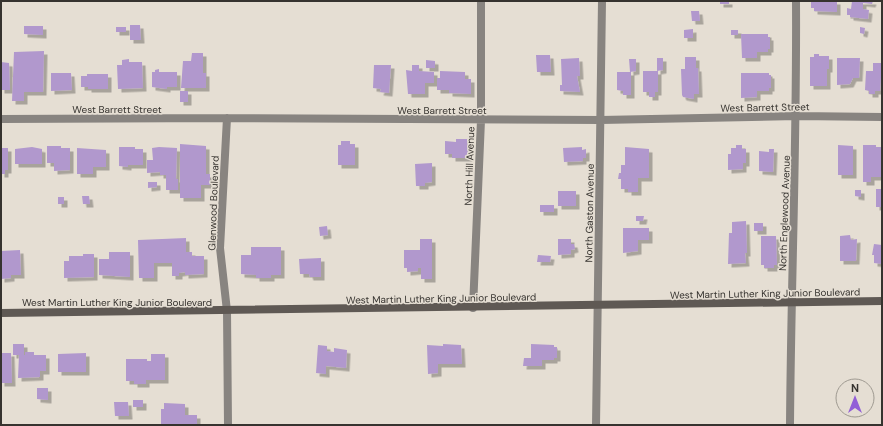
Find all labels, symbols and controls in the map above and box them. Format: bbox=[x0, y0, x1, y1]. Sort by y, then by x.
street label: West Barrett Street bbox=[720, 100, 810, 115]
street label: West Barrett Street bbox=[72, 103, 162, 116]
street label: West Barrett Street bbox=[397, 104, 487, 117]
street label: North Hill Avenue bbox=[462, 126, 477, 206]
street label: Glenwood Boulevard bbox=[205, 155, 222, 251]
street label: North Englewood Avenue bbox=[776, 155, 793, 271]
street label: North Gaston Avenue bbox=[582, 163, 597, 263]
street label: West Martin Luther King Junior Boulevard bbox=[670, 285, 860, 302]
street label: West Martin Luther King Junior Boulevard bbox=[346, 290, 536, 307]
street label: West Martin Luther King Junior Boulevard bbox=[22, 296, 212, 309]
north arrow bbox=[835, 378, 875, 418]
text: N bbox=[851, 381, 859, 395]

